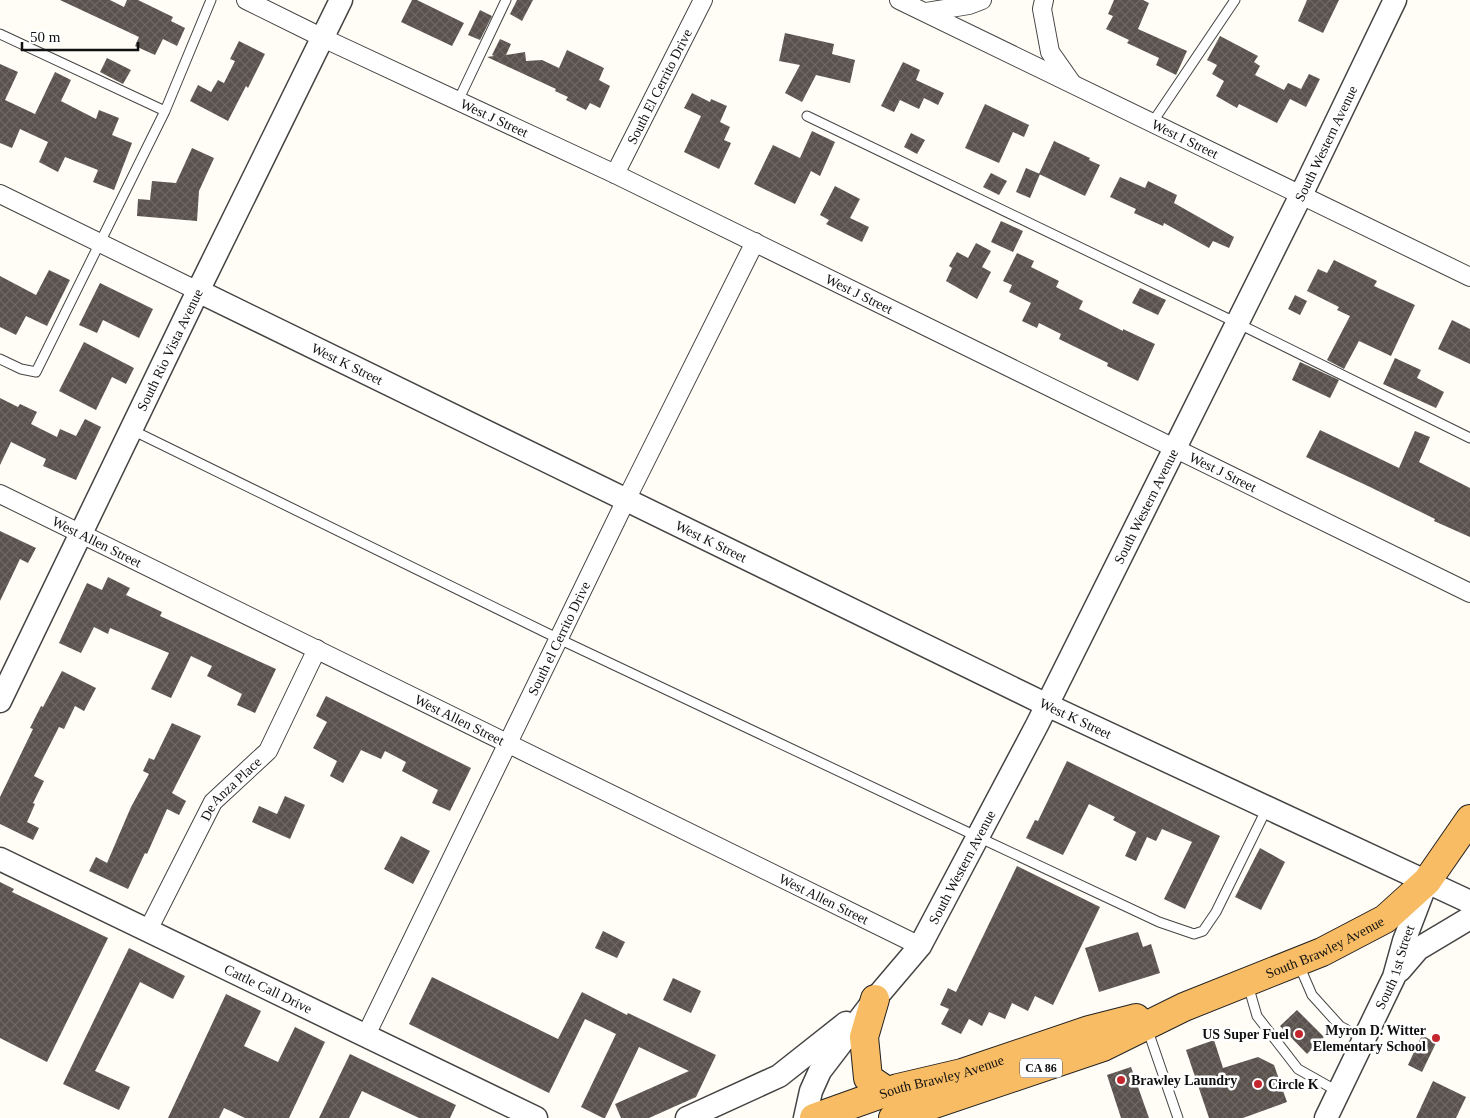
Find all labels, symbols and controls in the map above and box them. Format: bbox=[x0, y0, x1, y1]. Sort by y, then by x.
scale bar bbox=[22, 20, 139, 52]
street label: South El Cerrito Drive bbox=[624, 26, 695, 147]
text: 50 m bbox=[30, 29, 61, 45]
street label: South Western Avenue bbox=[1291, 83, 1360, 204]
street label: West J Street bbox=[458, 96, 531, 140]
street label: West I Street bbox=[1149, 116, 1221, 161]
street label: West J Street bbox=[823, 271, 895, 317]
street label: South Rio Vista Avenue bbox=[134, 286, 205, 413]
street label: West K Street bbox=[309, 340, 385, 388]
street label: South Western Avenue bbox=[1111, 446, 1181, 566]
street label: West J Street bbox=[1187, 449, 1259, 495]
street label: West Allen Street bbox=[50, 513, 144, 570]
street label: West K Street bbox=[673, 518, 749, 565]
street label: South el Cerrito Drive bbox=[525, 579, 593, 698]
street label: West Allen Street bbox=[412, 691, 507, 748]
street label: West K Street bbox=[1037, 695, 1114, 741]
street label: De Anza Place bbox=[197, 754, 264, 823]
street label: South Western Avenue bbox=[925, 808, 998, 927]
street label: West Allen Street bbox=[777, 871, 871, 927]
street label: South Brawley Avenue bbox=[1263, 913, 1386, 981]
street label: South 1st Street bbox=[1372, 923, 1417, 1012]
street label: Cattle Call Drive bbox=[222, 961, 315, 1016]
place label: Myron D. Witter Elementary School bbox=[1313, 1023, 1426, 1054]
place label: US Super Fuel bbox=[1202, 1027, 1289, 1042]
marker: US Super Fuel bbox=[1293, 1028, 1305, 1040]
marker: Myron D. Witter Elementary School bbox=[1430, 1032, 1442, 1044]
street label: South Brawley Avenue bbox=[877, 1052, 1006, 1102]
road number: CA 86 bbox=[1020, 1058, 1062, 1078]
place label: Brawley Laundry bbox=[1131, 1073, 1237, 1088]
marker: Brawley Laundry bbox=[1115, 1074, 1127, 1086]
place label: Circle K bbox=[1268, 1077, 1319, 1092]
marker: Circle K bbox=[1252, 1078, 1264, 1090]

